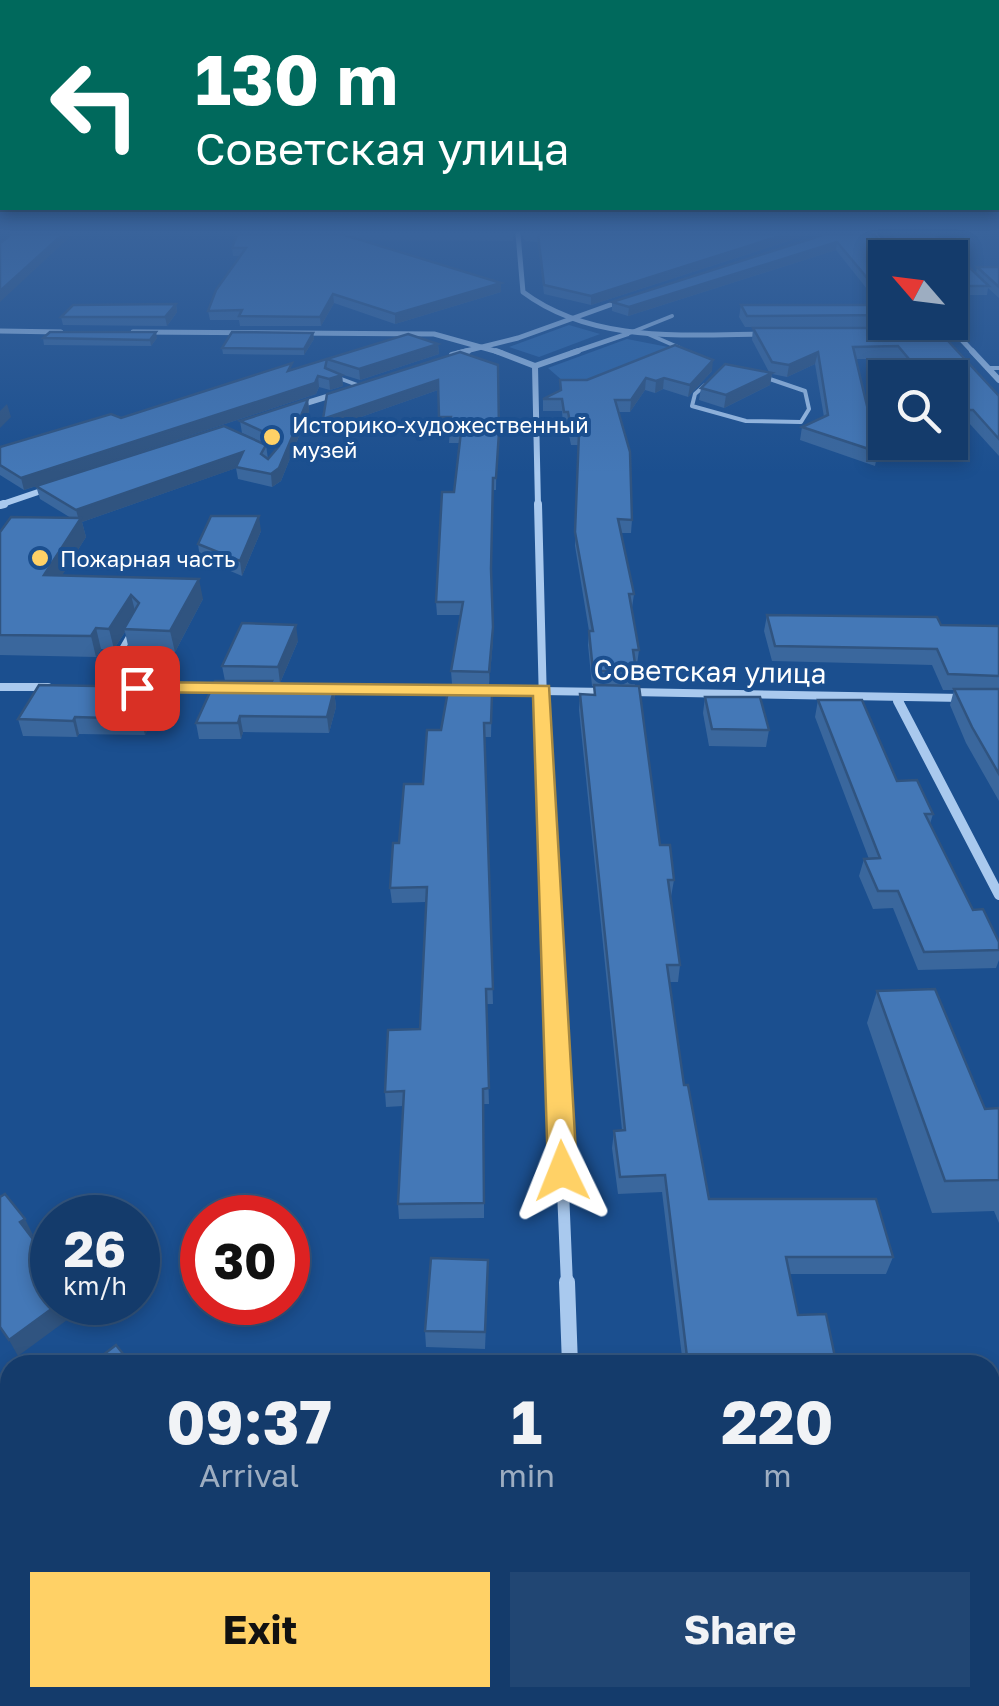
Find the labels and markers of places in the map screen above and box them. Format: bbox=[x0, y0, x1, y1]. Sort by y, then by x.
place label: Историко-художественный музей bbox=[292, 411, 589, 463]
marker: Историко-художественный музей bbox=[261, 426, 283, 448]
place label: Пожарная часть bbox=[60, 545, 235, 572]
marker: Пожарная часть bbox=[29, 547, 51, 569]
pin bbox=[95, 646, 180, 731]

